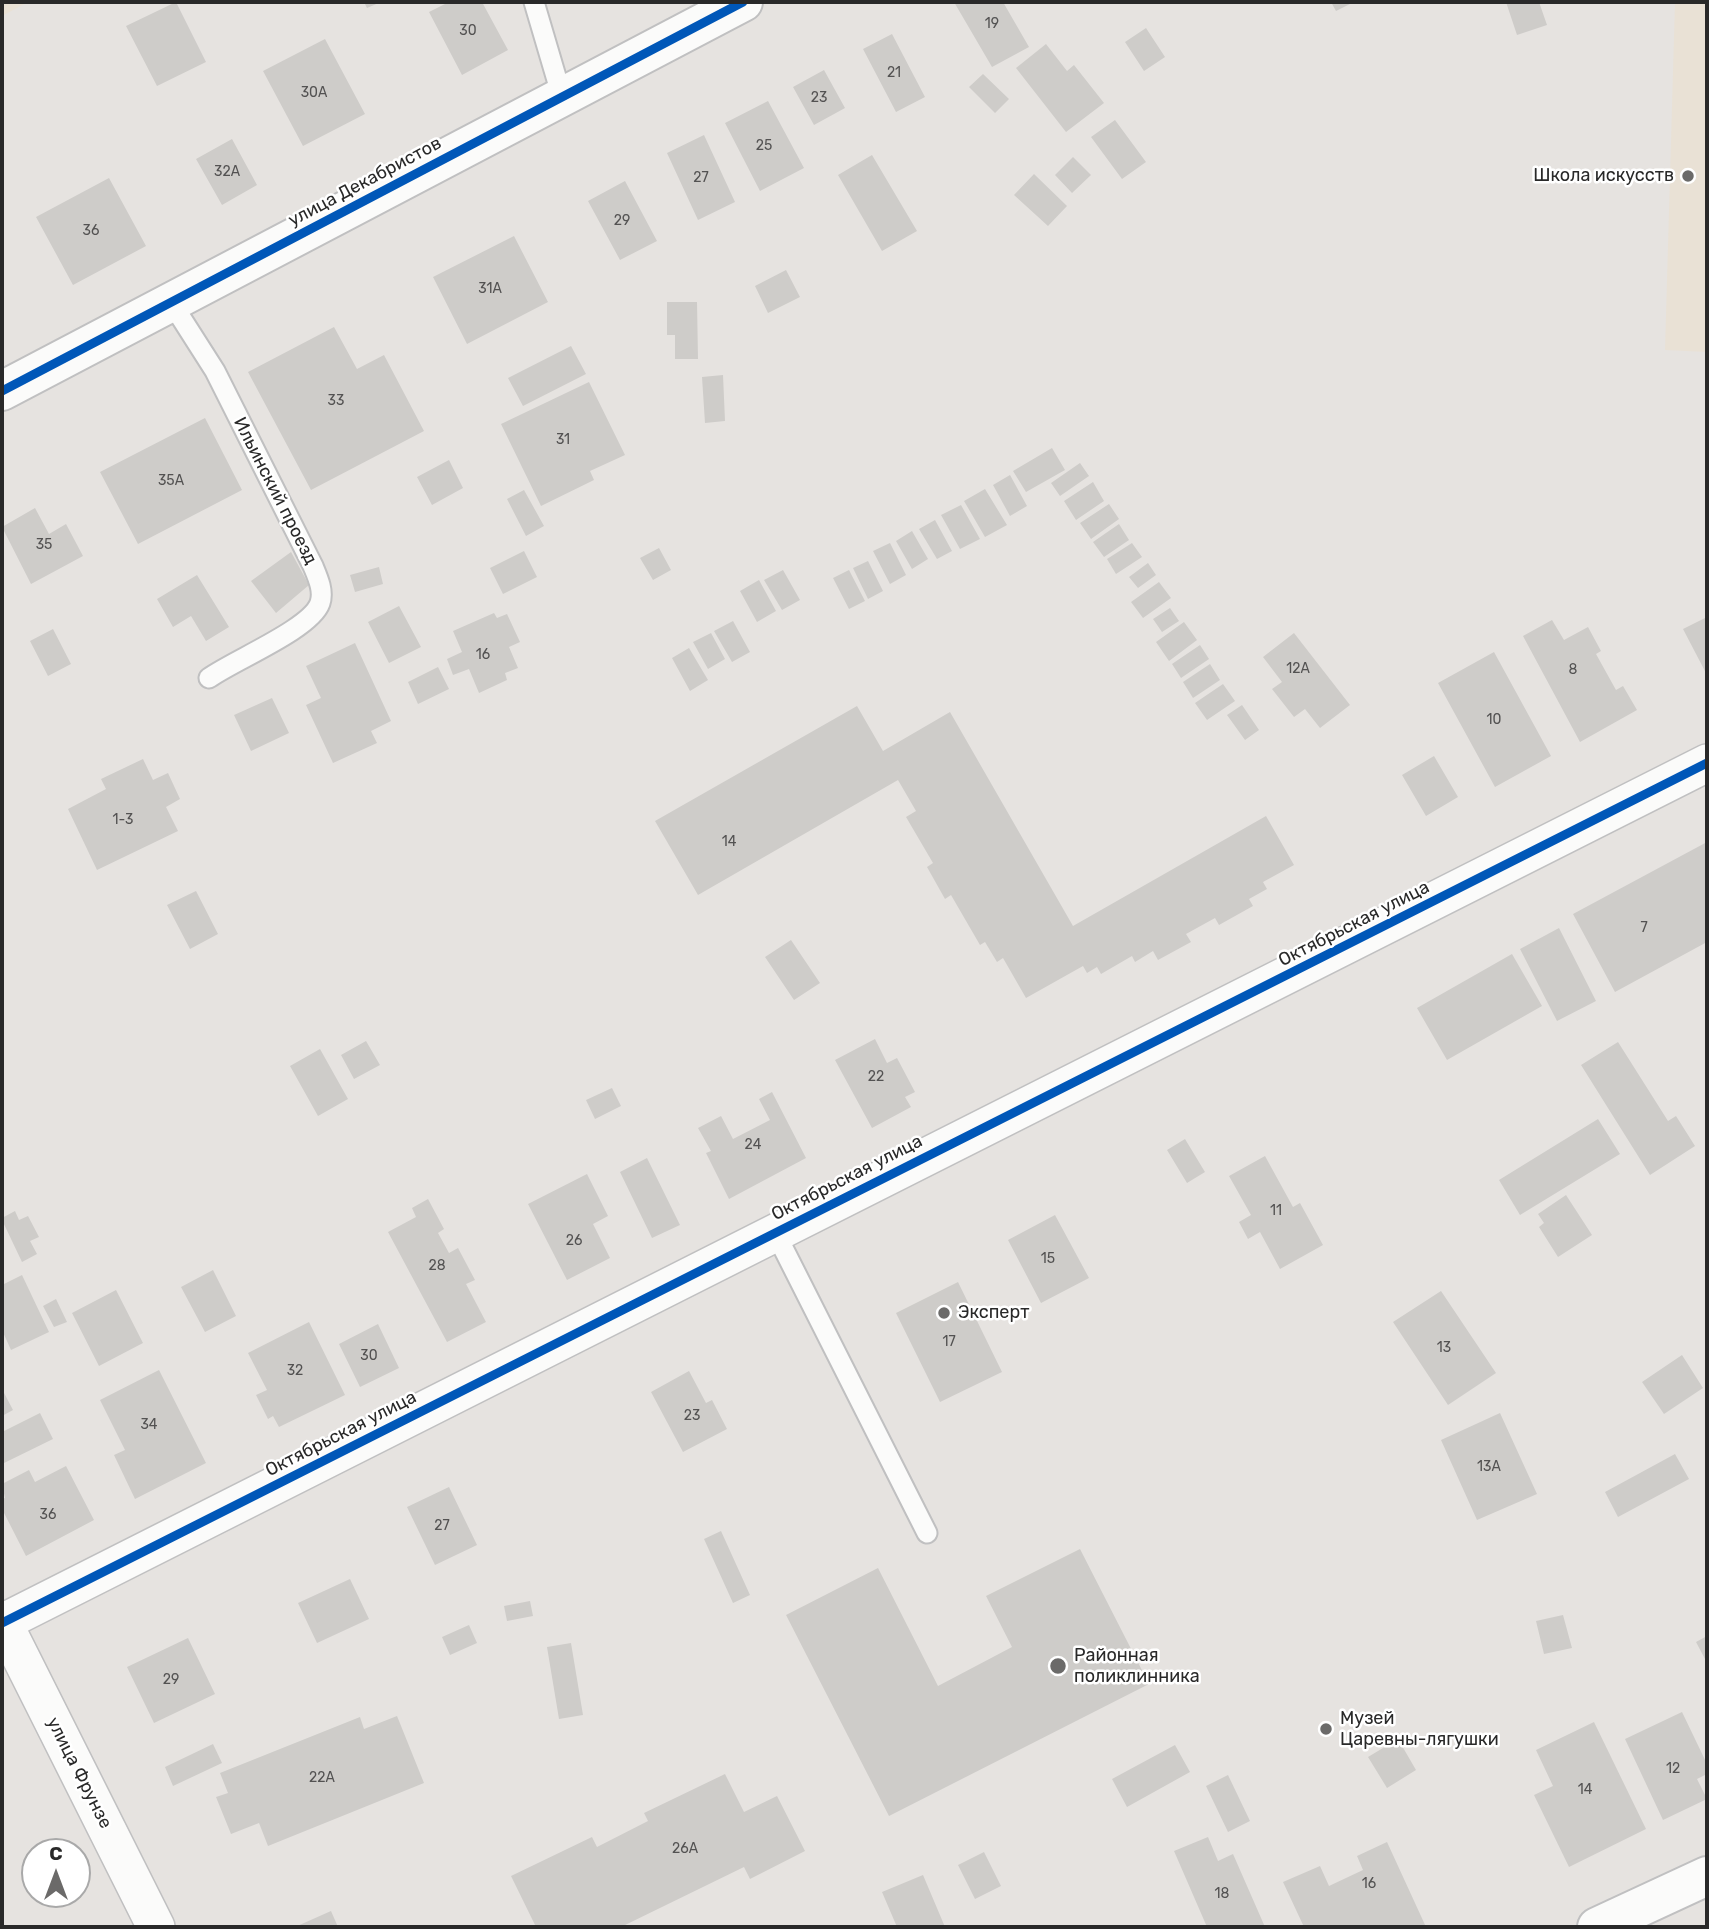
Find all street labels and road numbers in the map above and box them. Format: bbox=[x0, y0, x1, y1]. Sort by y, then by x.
street label: улица Декабристов bbox=[285, 132, 445, 232]
street label: Ильинский проезд bbox=[228, 414, 322, 568]
street label: Октябрьская улица bbox=[1275, 877, 1433, 971]
street label: Октябрьская улица bbox=[768, 1131, 926, 1225]
street label: Октябрьская улица bbox=[262, 1387, 420, 1481]
street label: улица Фрунзе bbox=[42, 1714, 116, 1832]

